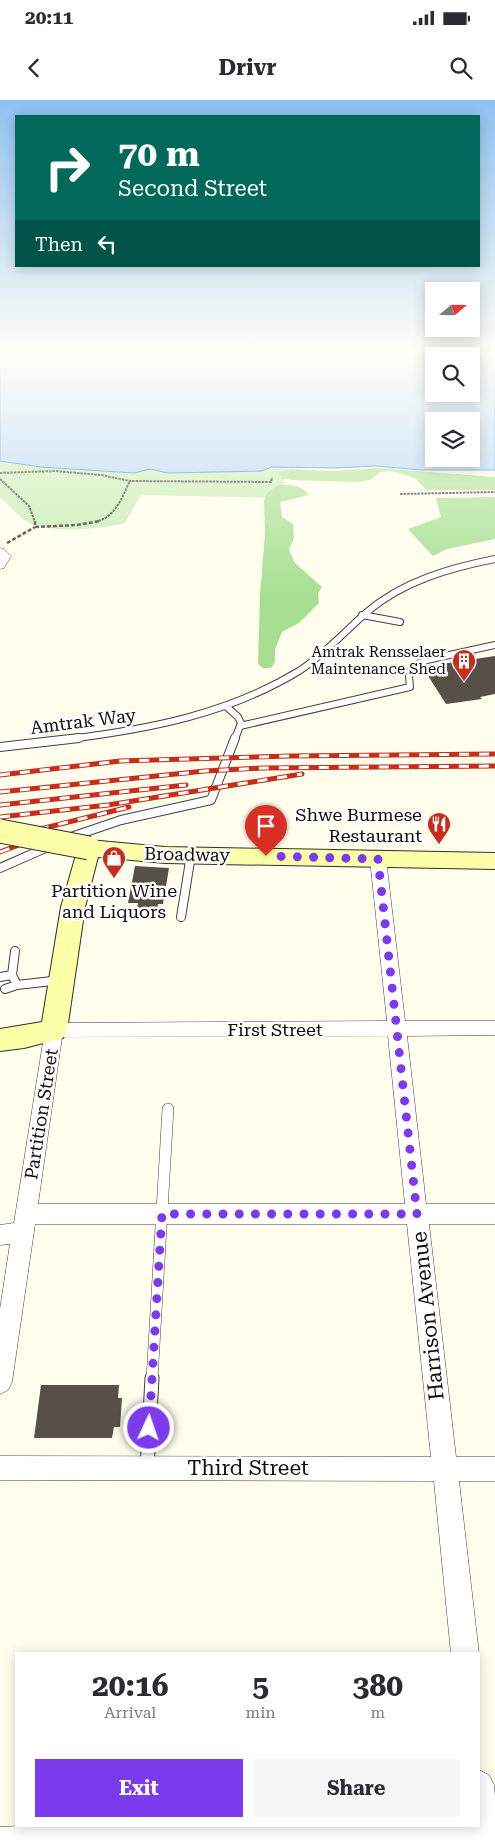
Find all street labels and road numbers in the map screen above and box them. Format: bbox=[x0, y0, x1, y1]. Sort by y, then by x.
street label: Amtrak Way bbox=[29, 704, 137, 738]
street label: Broadway bbox=[144, 843, 230, 865]
street label: First Street bbox=[227, 1019, 323, 1040]
street label: Partition Street bbox=[20, 1047, 62, 1181]
street label: Harrison Avenue bbox=[407, 1230, 449, 1402]
street label: Third Street bbox=[187, 1456, 309, 1480]

